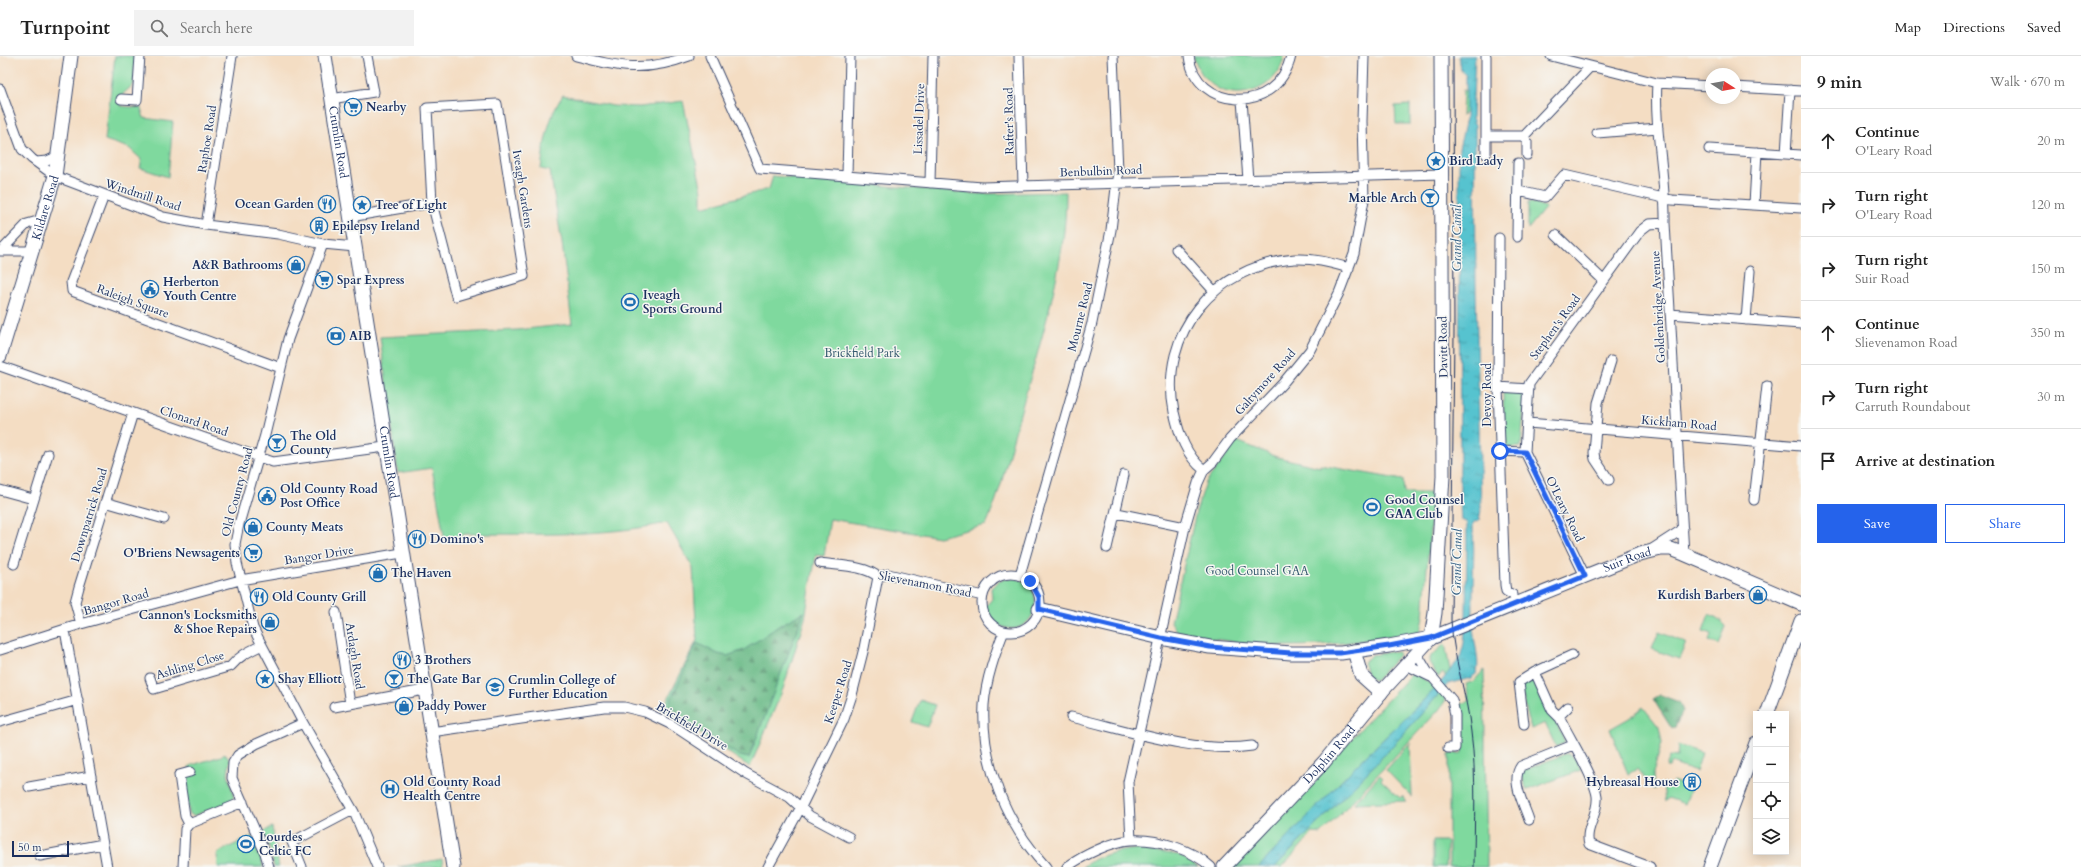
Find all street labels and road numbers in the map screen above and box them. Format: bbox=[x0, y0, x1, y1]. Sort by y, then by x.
street label: Lissadel Drive bbox=[910, 83, 928, 155]
street label: Rafter's Road bbox=[1000, 87, 1018, 155]
street label: Raphoe Road bbox=[194, 104, 220, 174]
street label: Crumlin Road bbox=[325, 105, 352, 180]
street label: Iveagh Gardens bbox=[509, 149, 537, 229]
street label: Benbulbin Road bbox=[1059, 162, 1143, 180]
street label: Kildare Road bbox=[28, 173, 63, 242]
street label: Windmill Road bbox=[102, 175, 184, 215]
street label: Goldenbridge Avenue bbox=[1647, 250, 1669, 364]
street label: Raleigh Square bbox=[95, 280, 171, 322]
street label: Mourne Road bbox=[1064, 280, 1096, 353]
street label: Stephen's Road bbox=[1526, 291, 1584, 363]
street label: Davitt Road bbox=[1434, 315, 1452, 378]
street label: Galtymore Road bbox=[1231, 345, 1299, 419]
street label: Devoy Road bbox=[1479, 363, 1495, 427]
street label: Clonard Road bbox=[158, 402, 231, 440]
street label: Kickham Road bbox=[1641, 412, 1718, 434]
street label: Crumlin Road bbox=[375, 425, 403, 500]
street label: Old County Road bbox=[217, 445, 257, 538]
street label: Downpatrick Road bbox=[67, 466, 111, 564]
street label: O'Leary Road bbox=[1542, 473, 1588, 545]
street label: Bangor Drive bbox=[283, 542, 355, 568]
street label: Suir Road bbox=[1601, 544, 1653, 576]
street label: Slievenamon Road bbox=[877, 567, 973, 601]
street label: Bangor Road bbox=[81, 585, 151, 619]
street label: Ardagh Road bbox=[342, 621, 368, 691]
street label: Ashling Close bbox=[154, 647, 226, 683]
street label: Keeper Road bbox=[820, 658, 856, 726]
street label: Brickfield Drive bbox=[653, 698, 731, 754]
street label: Dolphin Road bbox=[1300, 722, 1359, 787]

